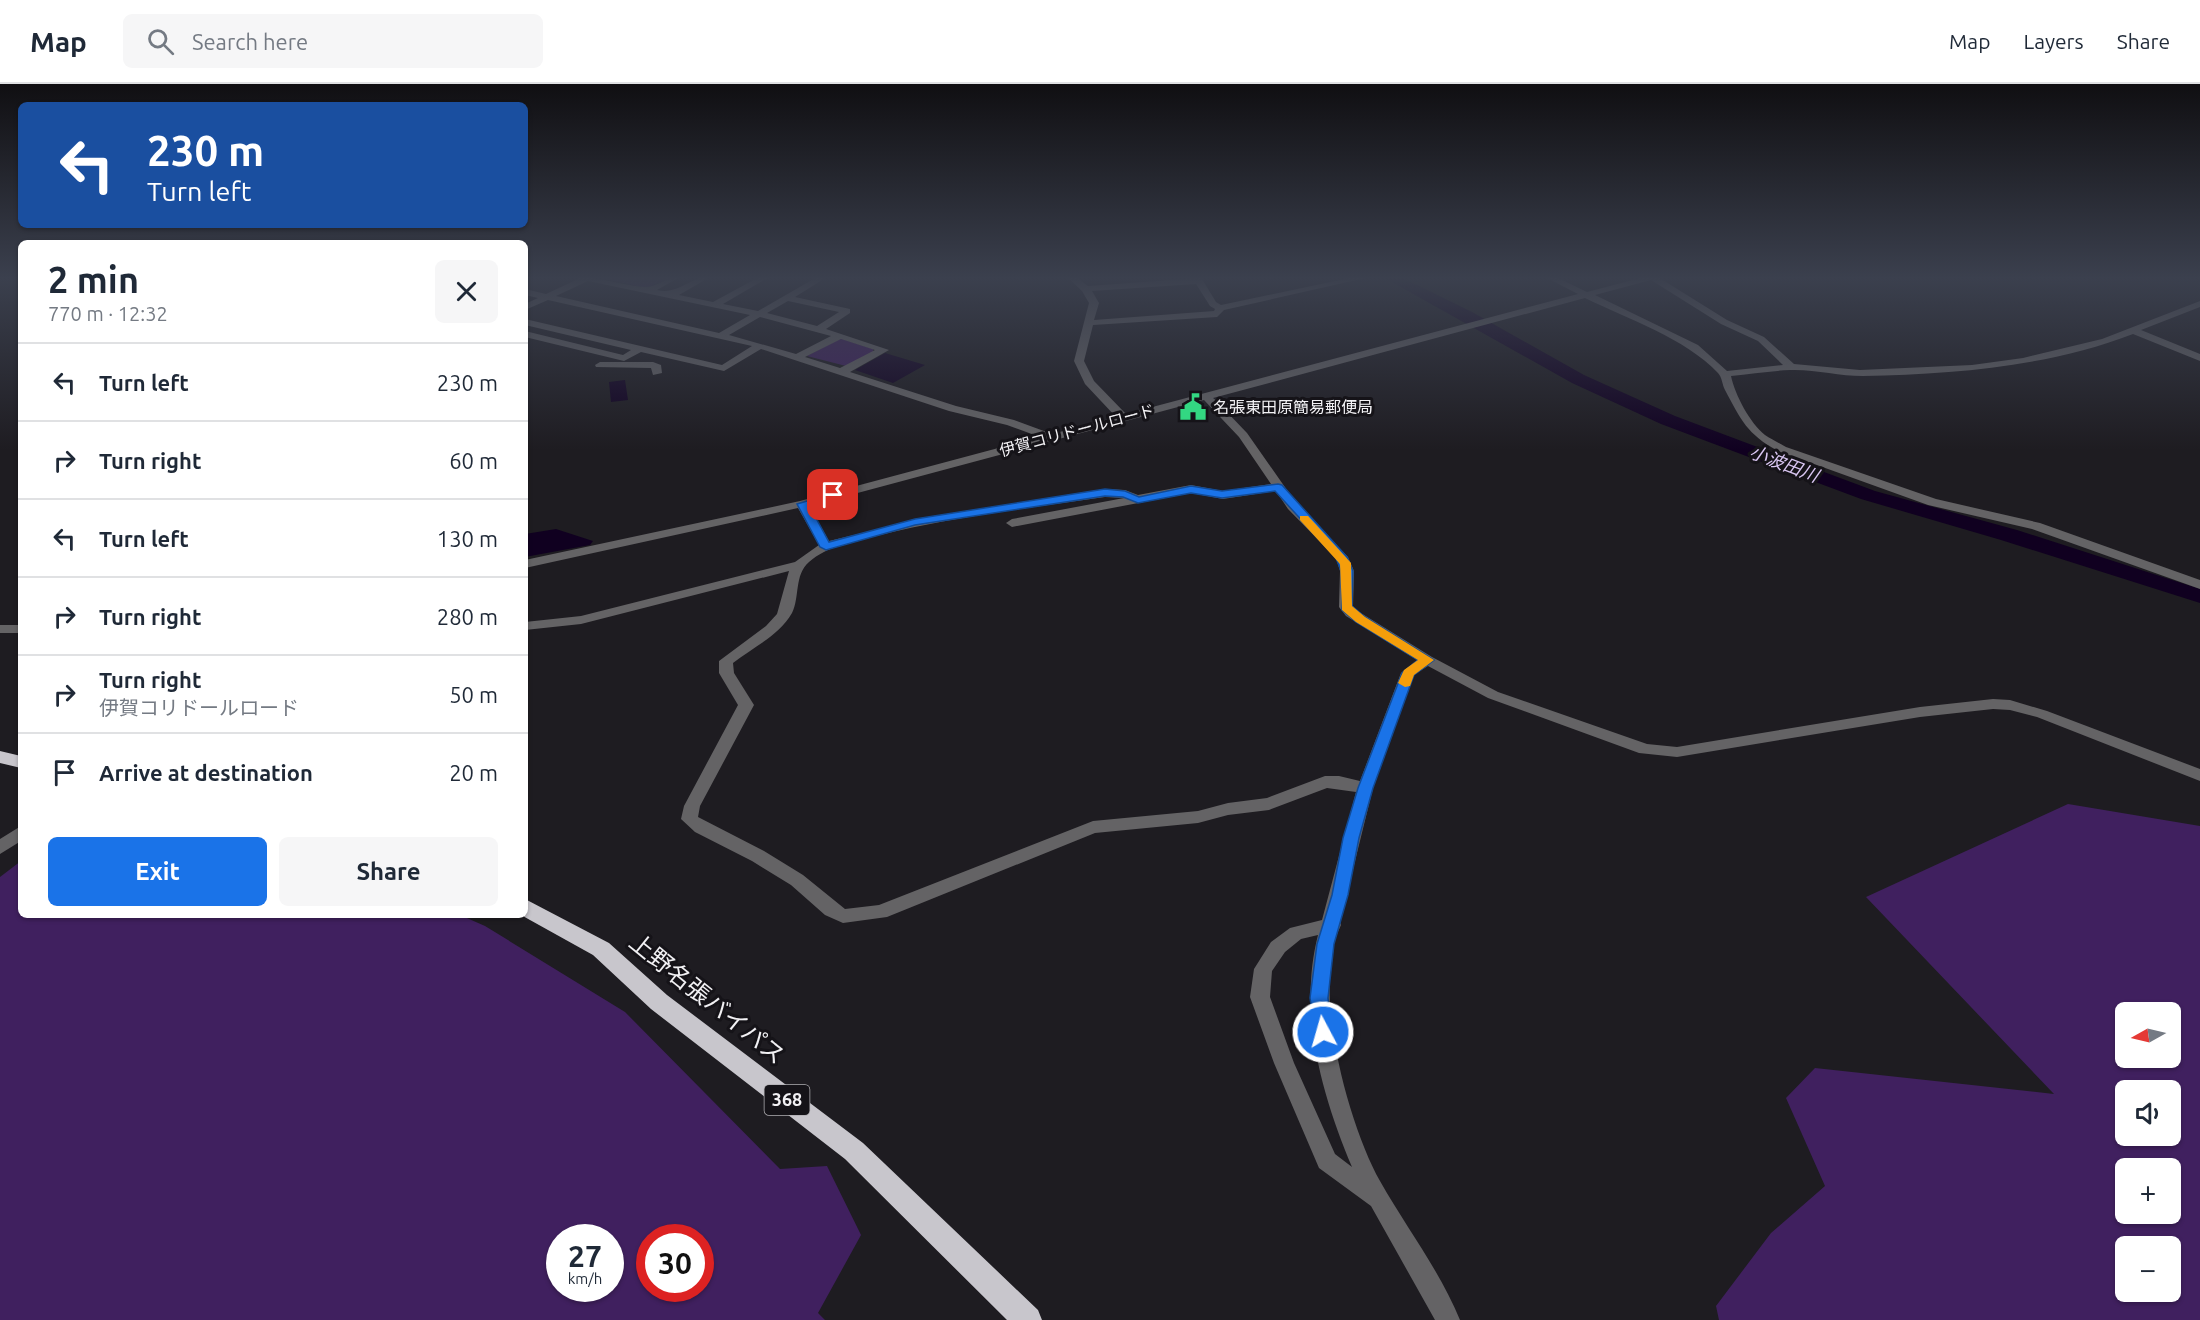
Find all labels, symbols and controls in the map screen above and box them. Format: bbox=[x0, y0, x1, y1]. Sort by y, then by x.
search box bbox=[123, 14, 543, 68]
icon: search bbox=[144, 25, 177, 58]
text: Map bbox=[30, 26, 87, 57]
text: Search here bbox=[192, 29, 308, 54]
text: Map bbox=[1949, 29, 1990, 53]
text: Layers bbox=[2023, 29, 2084, 53]
text: Share bbox=[2117, 29, 2170, 53]
icon: left bbox=[48, 126, 126, 204]
text: 230 m bbox=[147, 127, 264, 174]
text: Turn left bbox=[147, 176, 251, 206]
text: 2 min bbox=[48, 259, 139, 300]
button: close bbox=[435, 260, 498, 323]
text: 770 m · 12:32 bbox=[48, 302, 168, 325]
icon: left bbox=[48, 366, 81, 399]
text: Turn left bbox=[99, 370, 189, 395]
text: 230 m bbox=[437, 370, 498, 395]
public building icon: 名張東田原簡易郵便局 bbox=[1178, 392, 1208, 422]
place label: 名張東田原簡易郵便局 bbox=[1213, 398, 1373, 416]
street label: 伊賀コリドールロード bbox=[997, 401, 1157, 459]
water label: 小波田川 bbox=[1747, 441, 1823, 486]
icon: right bbox=[48, 444, 81, 477]
text: Turn right bbox=[99, 448, 201, 473]
text: 60 m bbox=[449, 448, 498, 473]
pin bbox=[807, 469, 858, 520]
icon: arrive bbox=[816, 478, 849, 511]
icon: left bbox=[48, 522, 81, 555]
text: Turn left bbox=[99, 526, 189, 551]
text: 130 m bbox=[437, 526, 498, 551]
icon: right bbox=[48, 600, 81, 633]
text: Turn right bbox=[99, 604, 201, 629]
text: 280 m bbox=[437, 604, 498, 629]
text: Turn right bbox=[99, 667, 201, 692]
icon: right bbox=[48, 678, 81, 711]
text: 50 m bbox=[449, 682, 498, 707]
text: 伊賀コリドールロード bbox=[99, 696, 299, 719]
icon: arrive bbox=[48, 756, 81, 789]
text: Arrive at destination bbox=[99, 760, 313, 785]
text: 20 m bbox=[449, 760, 498, 785]
button: Exit bbox=[48, 837, 267, 906]
button: Share bbox=[279, 837, 498, 906]
street label: 上野名張バイパス bbox=[624, 928, 790, 1069]
position arrow bbox=[1291, 1000, 1355, 1064]
north arrow bbox=[2115, 1002, 2181, 1068]
map controls bbox=[2115, 1002, 2181, 1302]
button: sound bbox=[2115, 1080, 2181, 1146]
road number: 368 bbox=[764, 1085, 810, 1115]
button: + bbox=[2115, 1158, 2181, 1224]
speed limit sign: 30 bbox=[636, 1224, 714, 1302]
button: − bbox=[2115, 1236, 2181, 1302]
text: 27 bbox=[568, 1239, 602, 1273]
text: km/h bbox=[568, 1270, 602, 1287]

